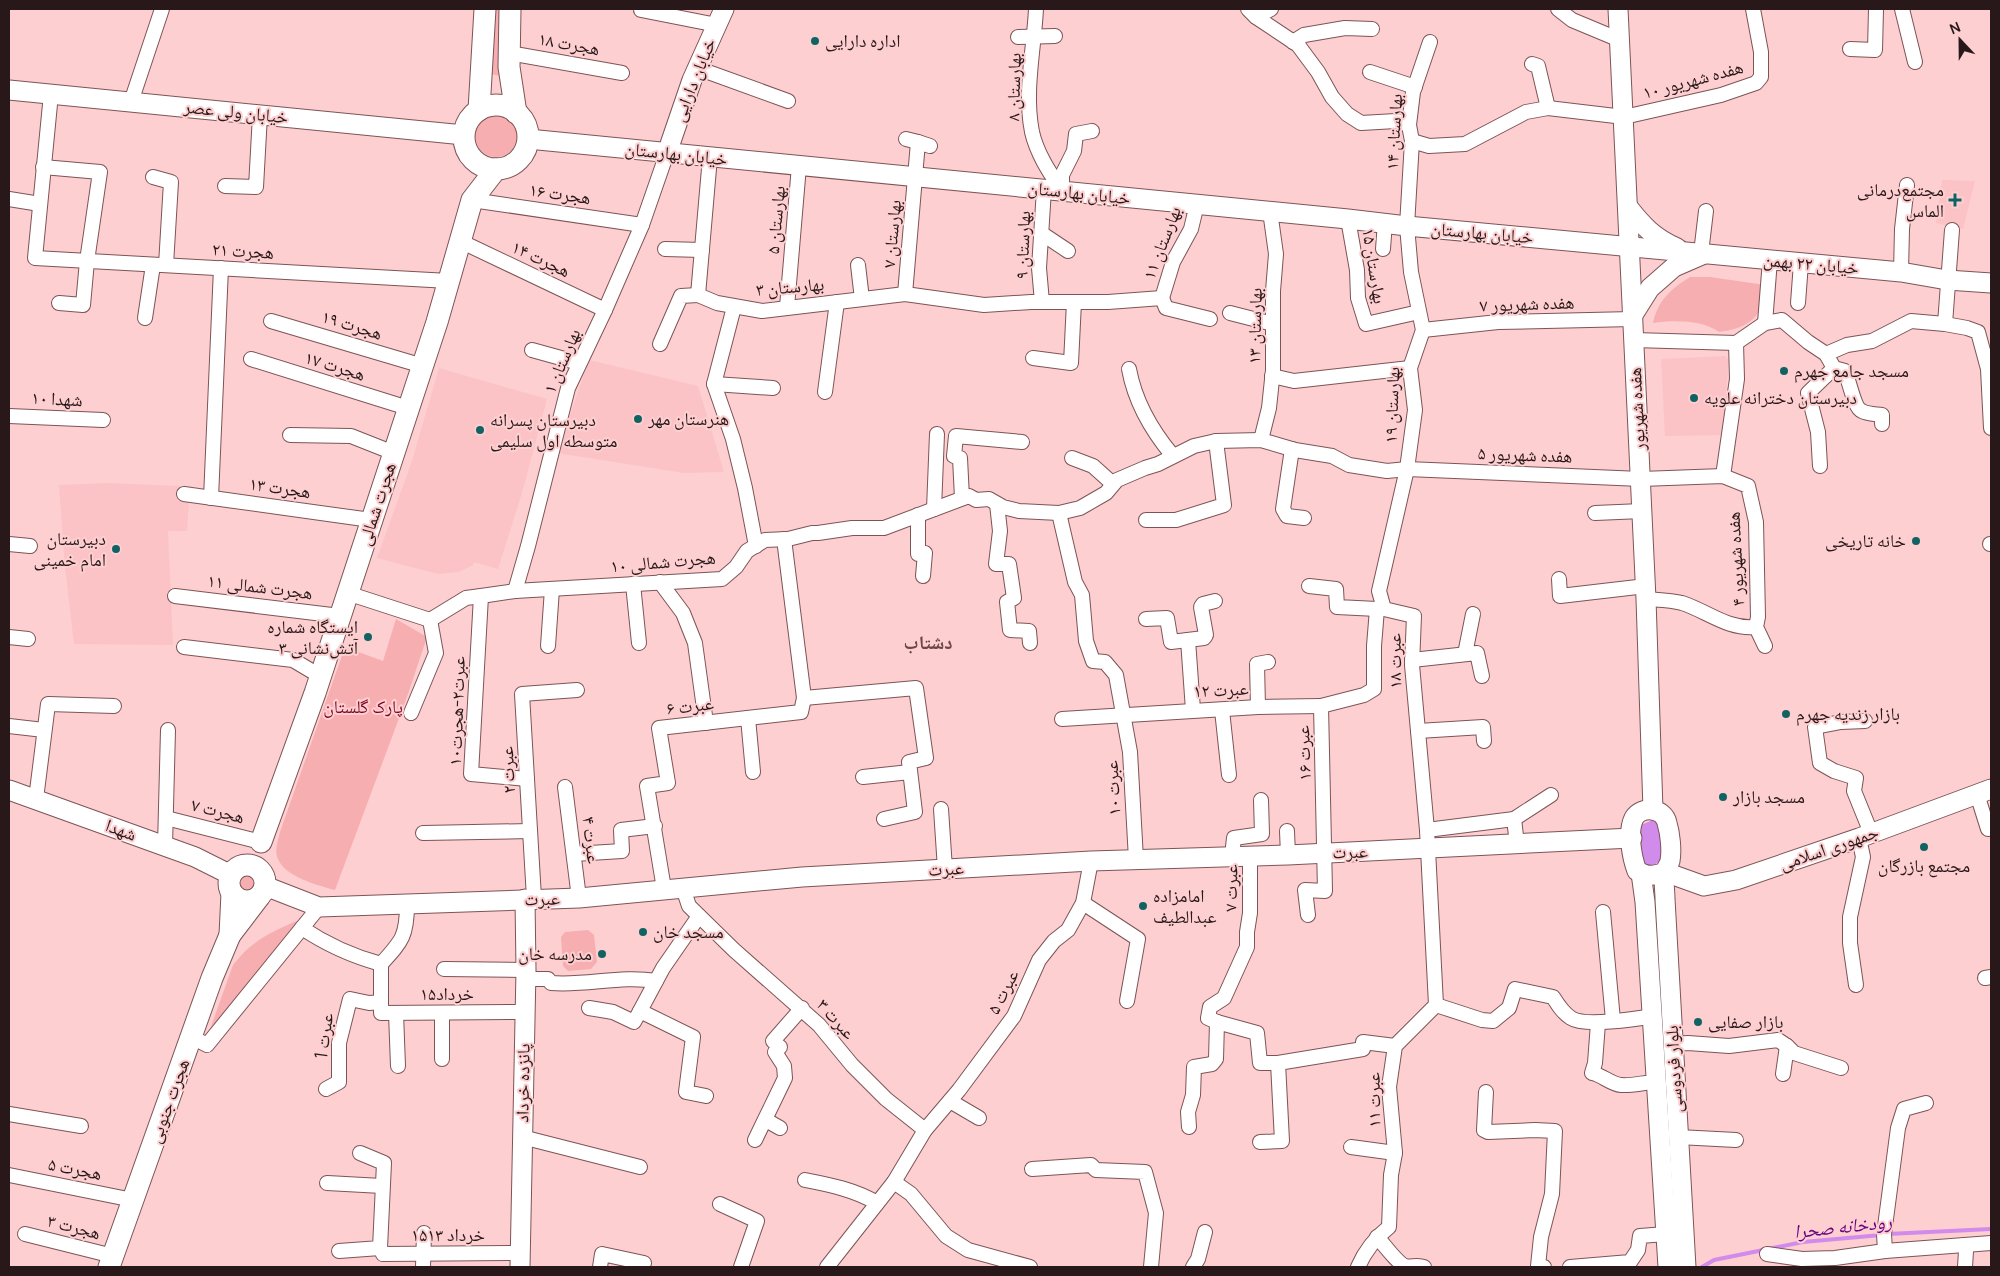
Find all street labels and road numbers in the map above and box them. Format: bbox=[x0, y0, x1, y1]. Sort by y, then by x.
street label: هجرت ۱۸ bbox=[537, 26, 602, 60]
street label: خیابان دارایی bbox=[666, 34, 721, 125]
street label: بهارستان ۸ bbox=[1000, 53, 1026, 121]
street label: هفده شهریور ۱۰ bbox=[1640, 54, 1746, 104]
street label: خیابان ولی عصر bbox=[182, 93, 289, 128]
street label: بهارستان ۱۴ bbox=[1379, 93, 1407, 171]
street label: خیابان بهارستان bbox=[624, 136, 729, 170]
street label: خیابان بهارستان bbox=[1027, 175, 1132, 209]
street label: هجرت ۱۶ bbox=[528, 177, 593, 209]
street label: بهارستان ۵ bbox=[760, 185, 790, 255]
street label: بهارستان ۷ bbox=[876, 199, 906, 269]
street label: بهارستان ۱۱ bbox=[1136, 203, 1186, 283]
street label: بهارستان ۹ bbox=[1009, 210, 1035, 280]
street label: خیابان بهارستان bbox=[1430, 216, 1534, 248]
street label: بهارستان ۱۵ bbox=[1357, 226, 1393, 306]
street label: هجرت ۱۴ bbox=[508, 234, 575, 282]
street label: هجرت ۲۱ bbox=[211, 236, 275, 264]
street label: خیابان ۲۲ بهمن bbox=[1762, 247, 1860, 279]
street label: بهارستان ۳ bbox=[755, 271, 825, 301]
street label: بهارستان ۱۳ bbox=[1241, 287, 1267, 364]
street label: هفده شهریور ۷ bbox=[1479, 289, 1575, 317]
street label: هجرت ۱۹ bbox=[319, 303, 385, 345]
street label: بهارستان ۱ bbox=[537, 324, 586, 397]
street label: هجرت ۱۷ bbox=[302, 344, 368, 386]
street label: بهارستان ۱۹ bbox=[1378, 366, 1404, 444]
street label: هفده شهریور bbox=[1622, 367, 1650, 452]
street label: شهدا ۱۰ bbox=[31, 385, 83, 411]
street label: هفده شهریور ۵ bbox=[1477, 440, 1573, 468]
street label: هجرت شمالی bbox=[351, 459, 401, 548]
street label: هجرت ۱۳ bbox=[248, 471, 313, 503]
street label: هفده شهریور ۴ bbox=[1721, 511, 1749, 607]
street label: هجرت شمالی ۱۰ bbox=[609, 544, 717, 578]
street label: هجرت شمالی ۱۱ bbox=[206, 568, 314, 604]
street label: عبرت ۱۸ bbox=[1382, 633, 1406, 689]
street label: عبرت۲-هجرت۱۰ bbox=[442, 656, 470, 766]
street label: عبرت ۱۲ bbox=[1193, 676, 1249, 702]
street label: عبرت ۶ bbox=[665, 690, 715, 720]
street label: عبرت ۱۶ bbox=[1290, 725, 1316, 781]
street label: عبرت ۲ bbox=[494, 746, 520, 794]
street label: عبرت ۱۰ bbox=[1099, 760, 1125, 816]
street label: هجرت ۷ bbox=[189, 792, 247, 828]
street label: شهدا bbox=[102, 812, 140, 846]
street label: عبرت ۴ bbox=[577, 815, 607, 865]
street label: جمهوری اسلامی bbox=[1776, 819, 1882, 875]
street label: عبرت bbox=[1332, 838, 1368, 864]
street label: عبرت bbox=[928, 855, 964, 881]
street label: عبرت ۷ bbox=[1218, 864, 1242, 912]
street label: عبرت bbox=[524, 885, 560, 911]
street label: عبرت ۵ bbox=[981, 965, 1024, 1018]
street label: ۱۵خرداد bbox=[420, 981, 474, 1005]
street label: عبرت ۳ bbox=[812, 993, 861, 1044]
street label: عبرت 1 bbox=[308, 1011, 338, 1060]
street label: بلوار فردوسی bbox=[1659, 1025, 1687, 1113]
street label: پانزده خرداد bbox=[509, 1043, 535, 1123]
street label: هجرت جنوبی bbox=[142, 1055, 194, 1146]
street label: عبرت ۱۱ bbox=[1361, 1072, 1385, 1128]
street label: هجرت ۵ bbox=[46, 1151, 104, 1185]
street label: هجرت ۳ bbox=[45, 1208, 103, 1244]
street label: ۱۵خرداد ۱۳ bbox=[411, 1222, 485, 1246]

